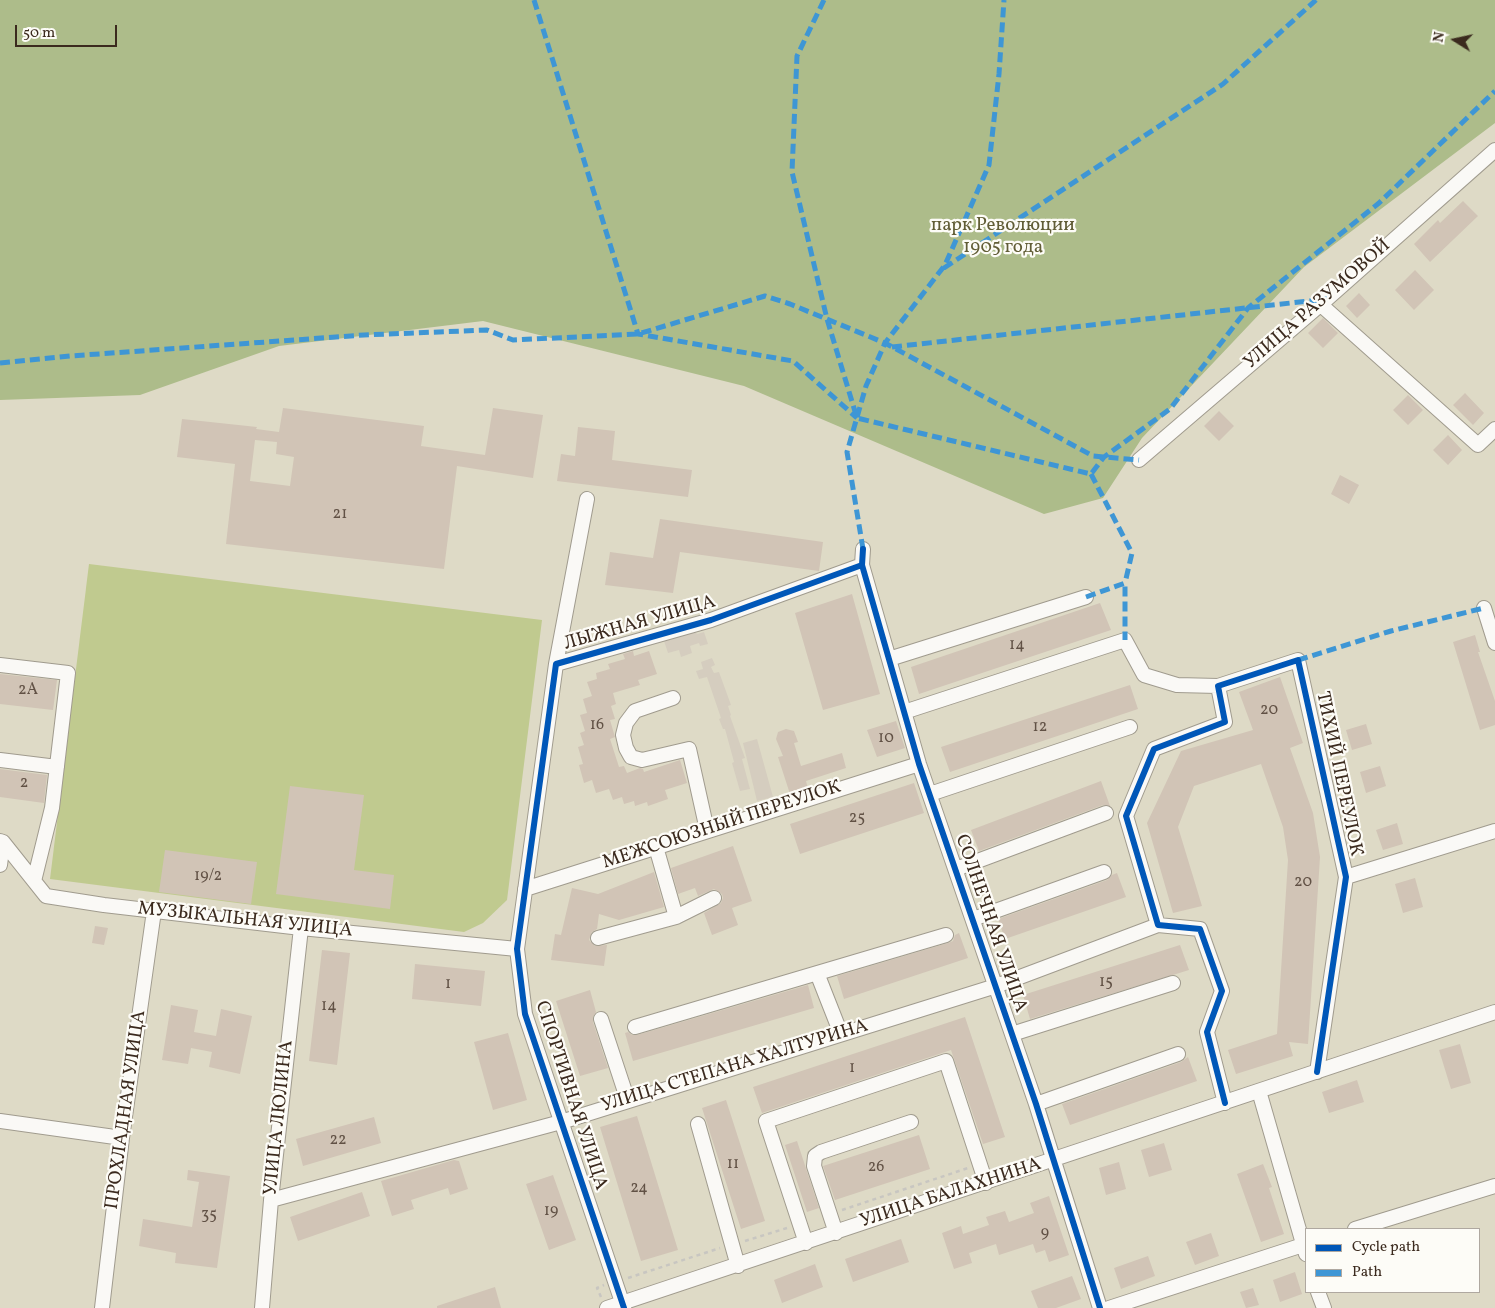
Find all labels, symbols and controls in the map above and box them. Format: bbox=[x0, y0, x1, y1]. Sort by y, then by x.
scale bar bbox=[18, 15, 120, 47]
north arrow bbox=[1430, 15, 1480, 65]
text: 50 m bbox=[23, 23, 55, 44]
text: N bbox=[1429, 31, 1450, 44]
park label: парк Революции 1905 года bbox=[931, 216, 1075, 260]
street label: УЛИЦА РАЗУМОВОЙ bbox=[1240, 235, 1396, 375]
house number: 21 bbox=[333, 505, 347, 525]
street label: ЛЫЖНАЯ УЛИЦА bbox=[561, 591, 719, 657]
house number: 14 bbox=[1009, 636, 1025, 656]
house number: 2А bbox=[18, 681, 38, 701]
street label: ТИХИЙ ПЕРЕУЛОК bbox=[1309, 690, 1367, 858]
house number: 20 bbox=[1260, 701, 1278, 721]
house number: 16 bbox=[590, 716, 604, 736]
house number: 12 bbox=[1033, 718, 1047, 738]
house number: 10 bbox=[878, 729, 894, 749]
house number: 2 bbox=[20, 774, 28, 794]
street label: МЕЖСОЮЗНЫЙ ПЕРЕУЛОК bbox=[600, 777, 844, 875]
house number: 25 bbox=[849, 809, 865, 829]
street label: СОЛНЕЧНАЯ УЛИЦА bbox=[949, 832, 1031, 1016]
house number: 19/2 bbox=[194, 867, 222, 887]
house number: 20 bbox=[1294, 873, 1312, 893]
street label: МУЗЫКАЛЬНАЯ УЛИЦА bbox=[136, 898, 354, 944]
house number: 15 bbox=[1099, 973, 1113, 993]
house number: 1 bbox=[445, 975, 451, 995]
house number: 14 bbox=[321, 997, 337, 1017]
street label: СПОРТИВНАЯ УЛИЦА bbox=[529, 998, 611, 1194]
street label: ПРОХЛАДНАЯ УЛИЦА bbox=[102, 1009, 152, 1211]
street label: УЛИЦА СТЕПАНА ХАЛТУРИНА bbox=[599, 1015, 871, 1119]
street label: УЛИЦА ЛЮЛИНА bbox=[261, 1039, 299, 1197]
house number: 1 bbox=[849, 1059, 855, 1079]
house number: 22 bbox=[329, 1131, 347, 1151]
street label: УЛИЦА БАЛАХНИНА bbox=[857, 1154, 1045, 1234]
house number: 11 bbox=[727, 1155, 739, 1175]
house number: 26 bbox=[868, 1158, 884, 1178]
house number: 24 bbox=[630, 1179, 648, 1199]
house number: 19 bbox=[544, 1202, 558, 1222]
house number: 35 bbox=[201, 1206, 217, 1226]
house number: 9 bbox=[1041, 1224, 1049, 1244]
legend bbox=[1305, 1228, 1480, 1293]
text: Cycle path bbox=[1352, 1237, 1420, 1258]
text: Path bbox=[1352, 1262, 1382, 1283]

